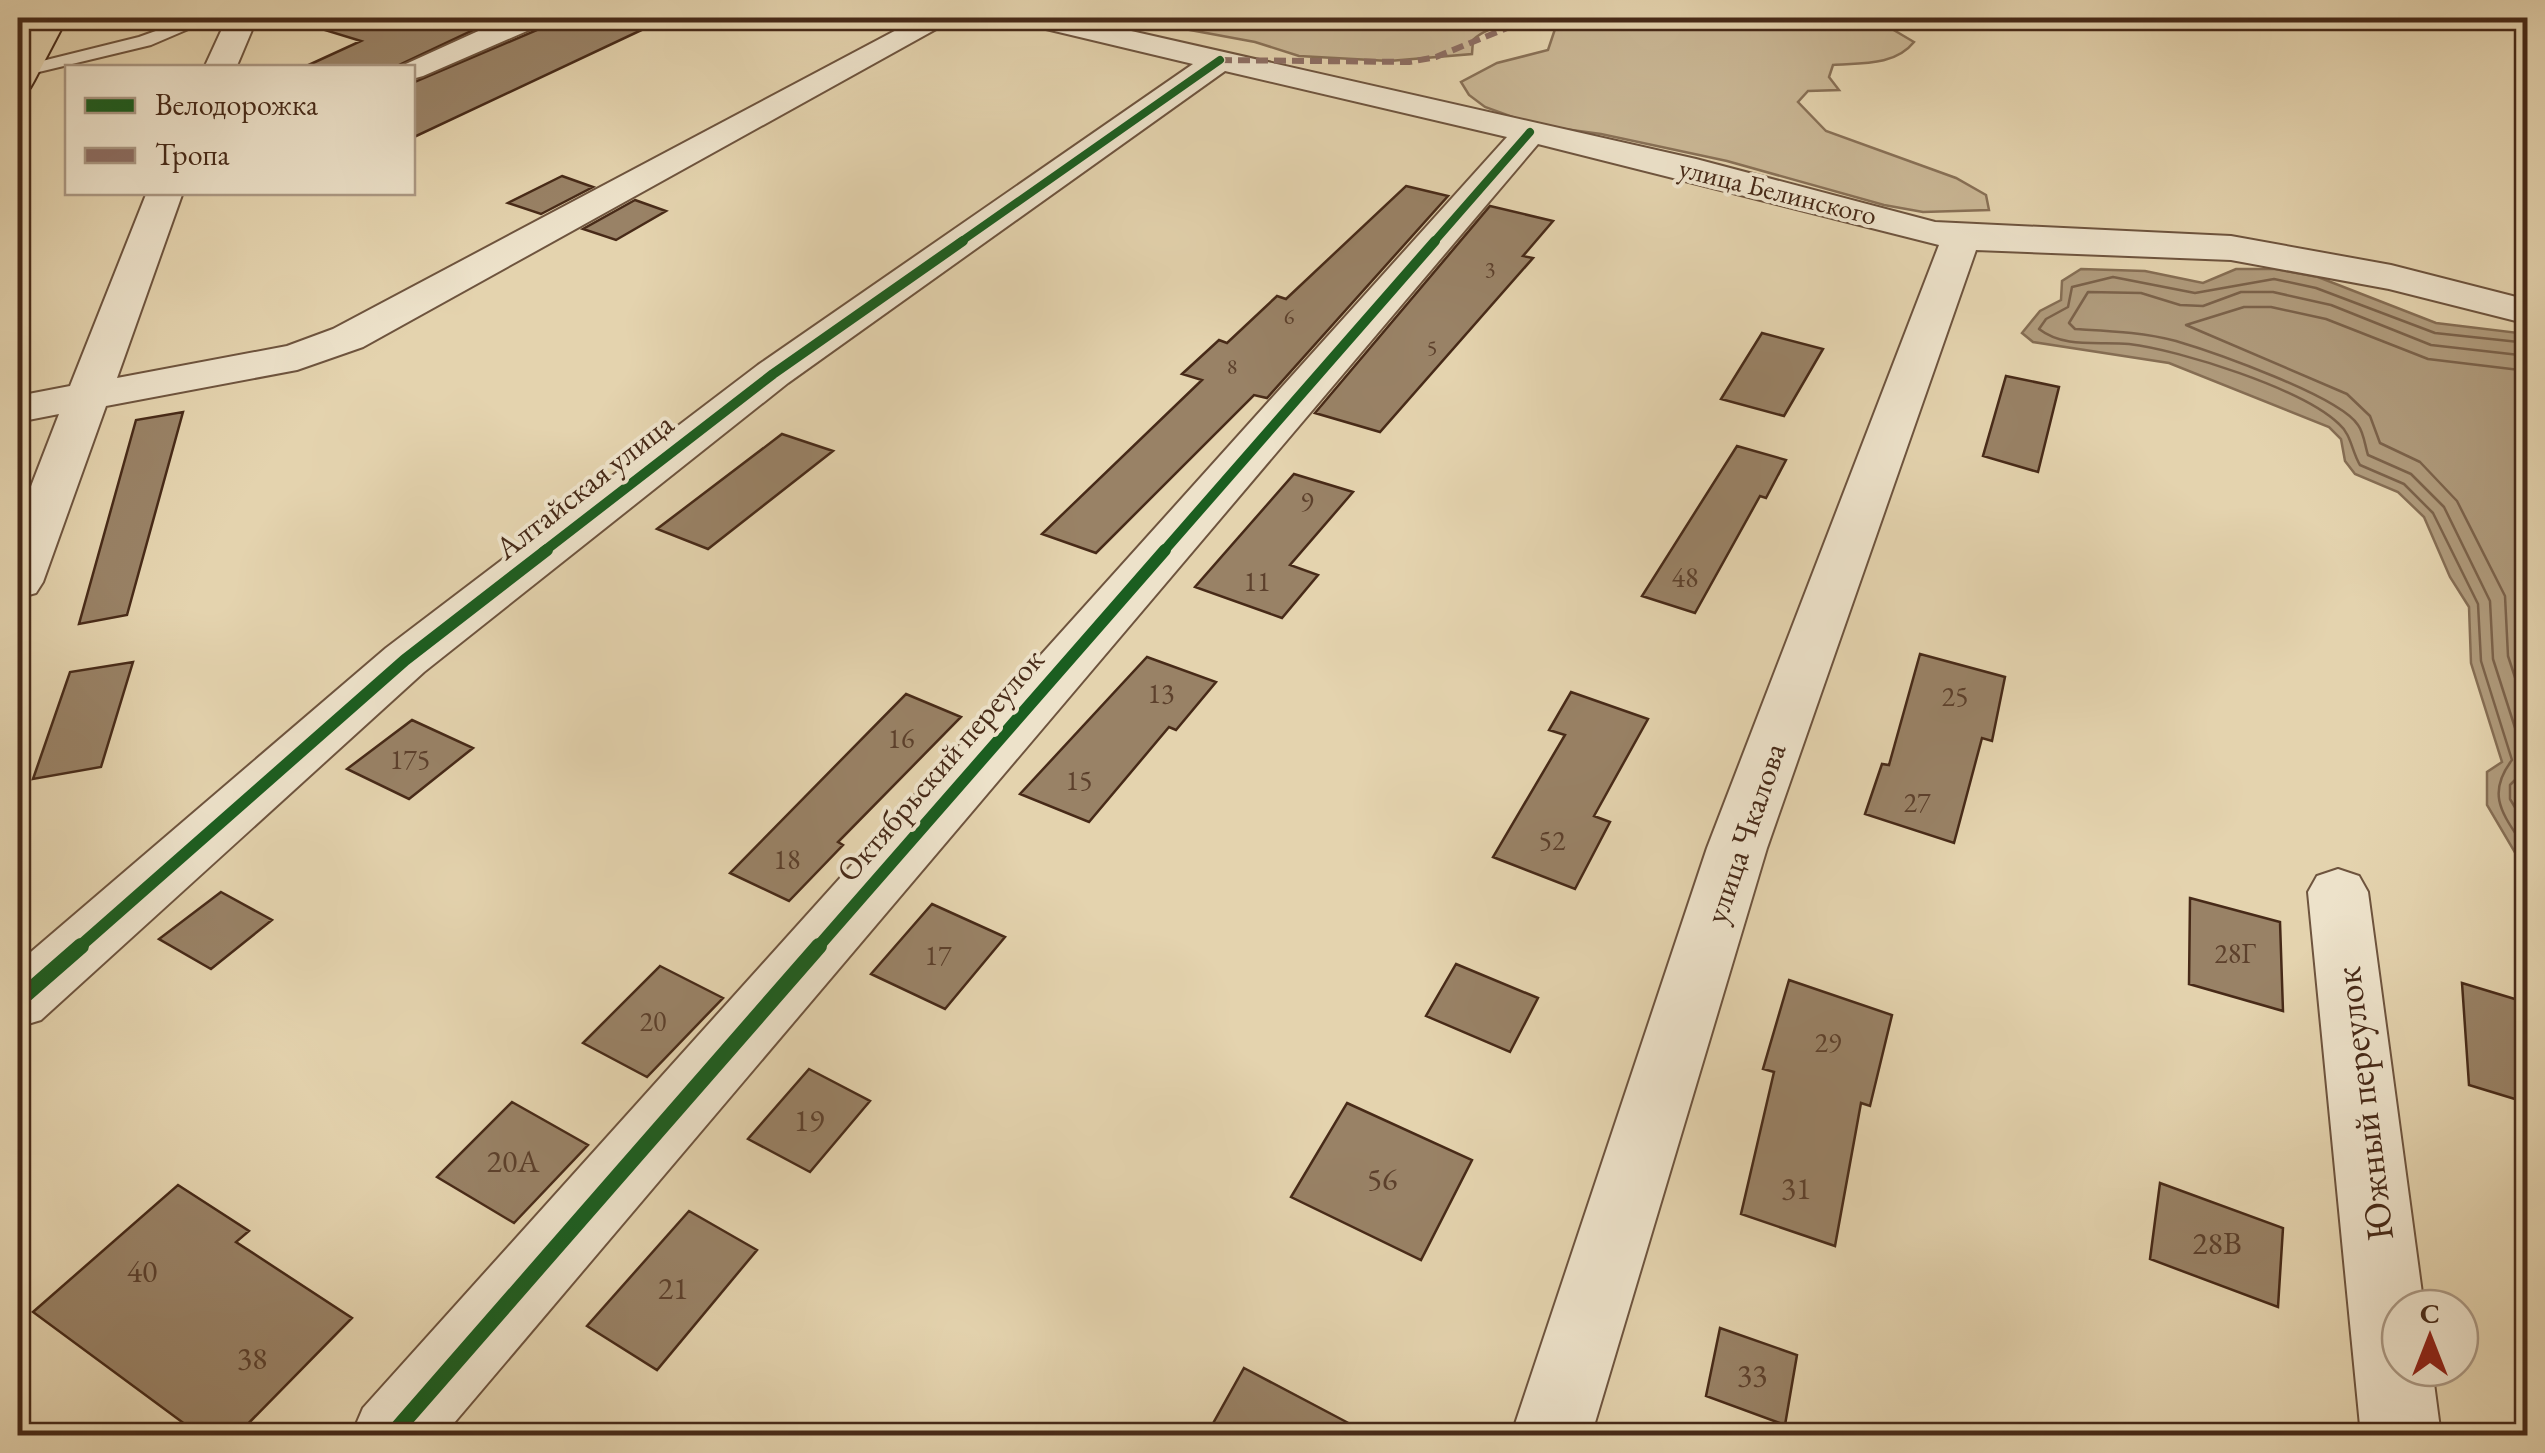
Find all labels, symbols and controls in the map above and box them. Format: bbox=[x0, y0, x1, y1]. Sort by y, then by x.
legend bbox=[65, 65, 415, 195]
text: Велодорожка bbox=[155, 85, 318, 124]
text: Тропа bbox=[155, 135, 230, 174]
street label: улица Белинского bbox=[1675, 149, 1881, 233]
house number: 3 bbox=[1485, 255, 1495, 284]
house number: 6 bbox=[1284, 302, 1295, 331]
house number: 5 bbox=[1427, 333, 1437, 362]
house number: 8 bbox=[1227, 352, 1237, 381]
street label: Алтайская улица bbox=[485, 403, 682, 570]
house number: 9 bbox=[1300, 483, 1314, 519]
house number: 48 bbox=[1672, 559, 1698, 595]
house number: 11 bbox=[1244, 563, 1270, 599]
street label: Октябрьский переулок bbox=[827, 639, 1053, 891]
house number: 13 bbox=[1148, 675, 1174, 711]
house number: 25 bbox=[1942, 678, 1968, 714]
house number: 16 bbox=[888, 720, 914, 756]
street label: улица Чкалова bbox=[1695, 737, 1796, 929]
house number: 175 bbox=[390, 741, 430, 777]
house number: 15 bbox=[1066, 762, 1092, 798]
house number: 27 bbox=[1904, 784, 1931, 820]
house number: 52 bbox=[1539, 822, 1566, 858]
house number: 18 bbox=[774, 841, 800, 877]
house number: 28Г bbox=[2214, 935, 2256, 971]
house number: 17 bbox=[925, 937, 952, 973]
street label: Южный переулок bbox=[2322, 964, 2404, 1244]
house number: 20 bbox=[640, 1003, 666, 1039]
house number: 29 bbox=[1815, 1024, 1841, 1060]
house number: 19 bbox=[794, 1099, 824, 1141]
house number: 20А bbox=[487, 1140, 540, 1182]
house number: 56 bbox=[1367, 1158, 1397, 1200]
house number: 31 bbox=[1781, 1167, 1811, 1209]
house number: 28В bbox=[2192, 1222, 2242, 1264]
house number: 40 bbox=[127, 1250, 157, 1292]
house number: 21 bbox=[658, 1267, 688, 1309]
north arrow bbox=[2380, 1288, 2480, 1388]
text: С bbox=[2420, 1295, 2440, 1331]
house number: 38 bbox=[237, 1337, 267, 1379]
house number: 33 bbox=[1737, 1354, 1767, 1396]

